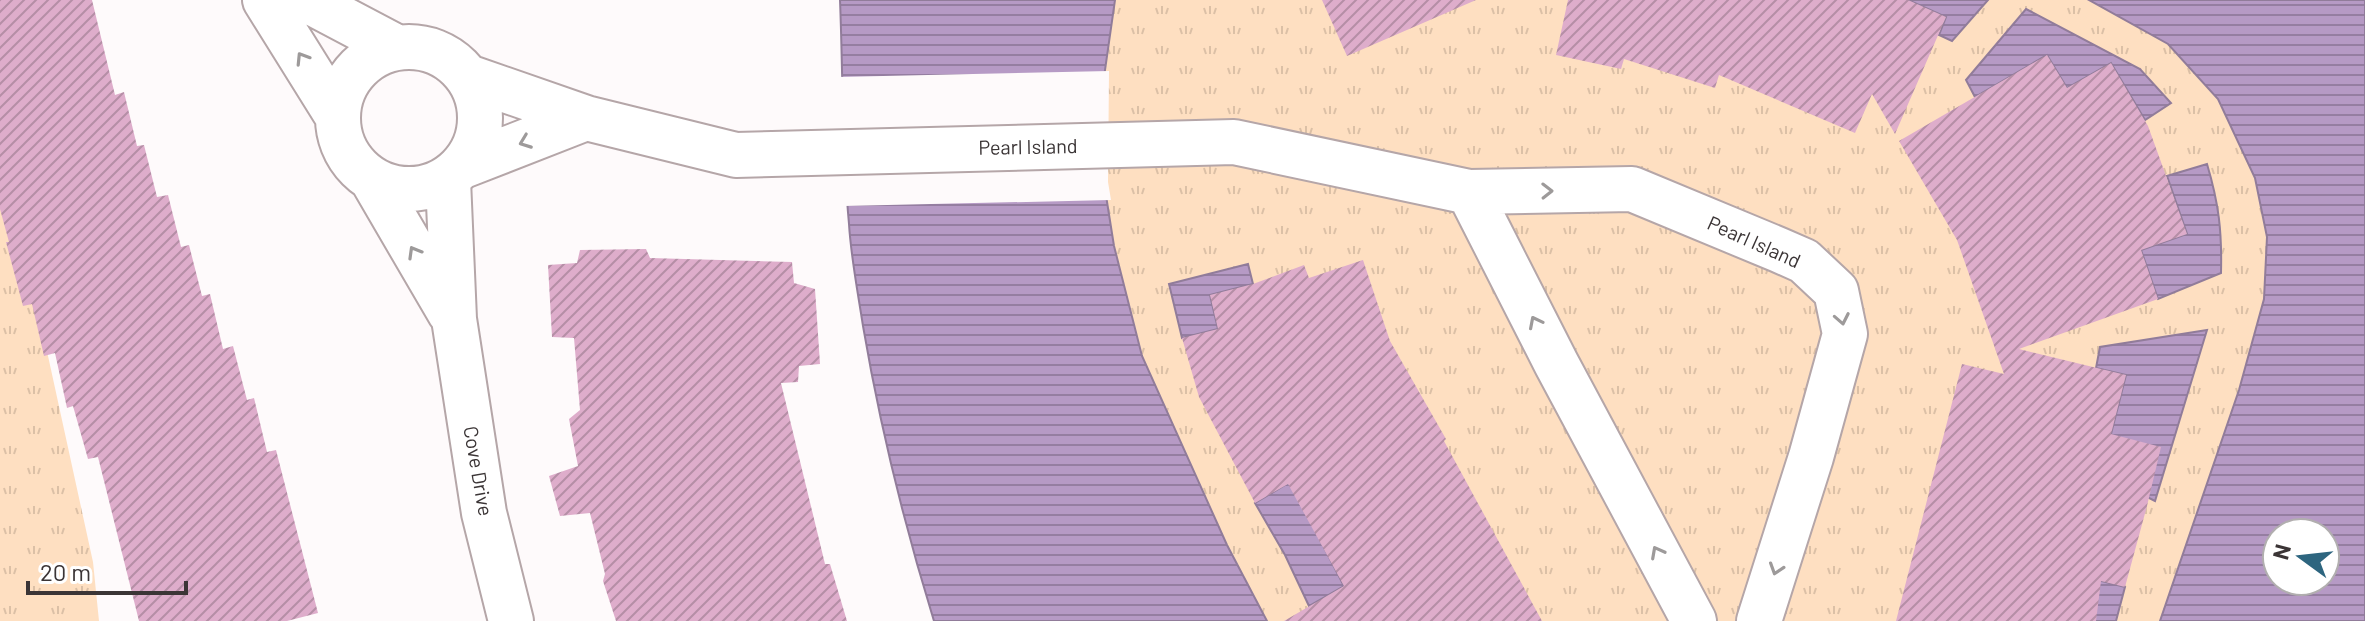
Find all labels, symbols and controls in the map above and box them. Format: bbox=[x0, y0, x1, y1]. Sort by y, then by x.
one-way arrow bbox=[296, 52, 311, 67]
one-way arrow bbox=[518, 132, 532, 149]
street label: Pearl Island bbox=[978, 133, 1078, 159]
one-way arrow bbox=[1541, 182, 1554, 200]
street label: Pearl Island bbox=[1704, 210, 1805, 272]
one-way arrow bbox=[408, 246, 424, 261]
one-way arrow bbox=[1832, 312, 1849, 326]
one-way arrow bbox=[1530, 316, 1545, 331]
street label: Cove Drive bbox=[459, 424, 499, 518]
north arrow bbox=[2261, 517, 2341, 597]
text: N bbox=[2266, 541, 2295, 562]
scale bar bbox=[28, 545, 186, 595]
one-way arrow bbox=[1651, 546, 1666, 561]
text: 20 m bbox=[40, 557, 91, 586]
one-way arrow bbox=[1769, 561, 1785, 575]

